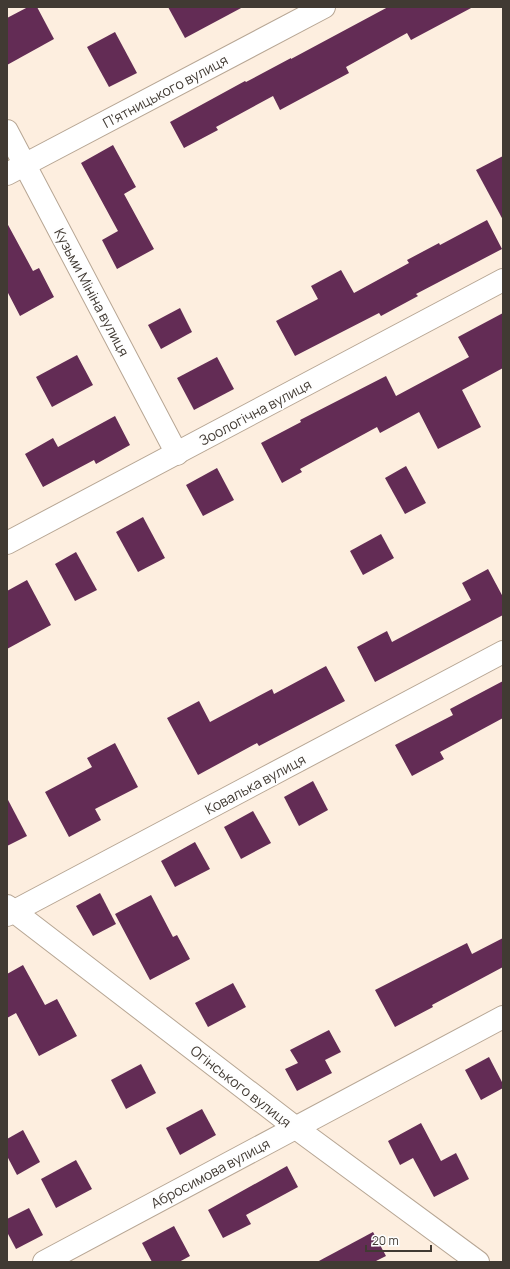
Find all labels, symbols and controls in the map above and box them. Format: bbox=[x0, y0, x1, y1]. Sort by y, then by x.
street label: П’ятницького вулиця bbox=[99, 50, 231, 132]
street label: Кузьми Мініна вулиця bbox=[50, 225, 134, 359]
street label: Зоологічна вулиця bbox=[196, 374, 314, 450]
street label: Ковалька вулиця bbox=[201, 749, 309, 819]
street label: Огінського вулиця bbox=[187, 1041, 295, 1131]
street label: Абросимова вулиця bbox=[147, 1134, 273, 1212]
scale bar bbox=[366, 1227, 431, 1253]
text: 20 m bbox=[372, 1232, 399, 1249]

